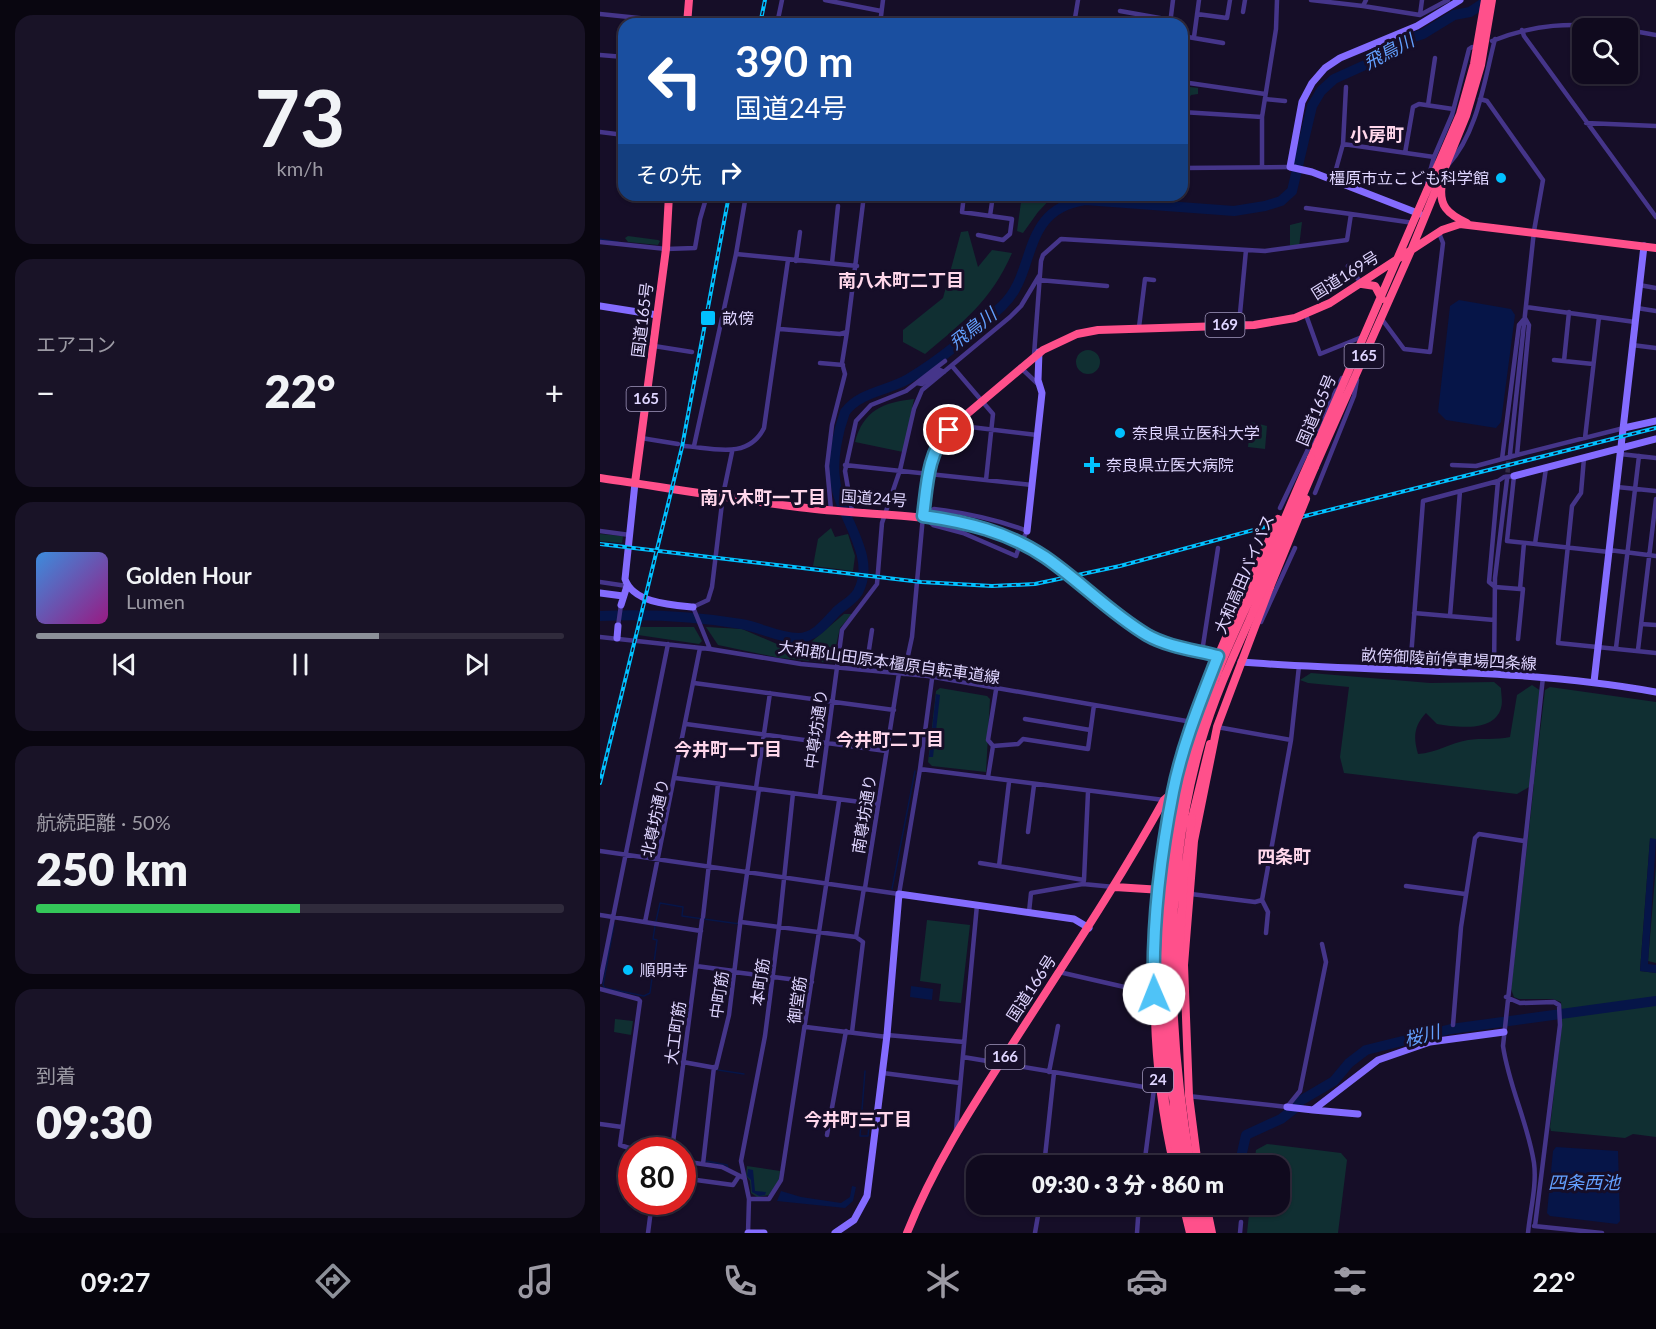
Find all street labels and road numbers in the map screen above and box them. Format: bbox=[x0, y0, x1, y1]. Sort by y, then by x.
street label: 国道169号 bbox=[1308, 246, 1382, 303]
street label: 国道165号 bbox=[627, 281, 656, 359]
road number: 169 bbox=[1206, 313, 1244, 337]
road number: 165 bbox=[1344, 344, 1383, 368]
street label: 国道165号 bbox=[1292, 371, 1339, 448]
road number: 165 bbox=[626, 387, 666, 411]
street label: 国道24号 bbox=[840, 486, 908, 509]
street label: 大和高田バイパス bbox=[1210, 511, 1277, 636]
street label: 大和郡山田原本橿原自転車道線 bbox=[777, 637, 1001, 687]
street label: 畝傍御陵前停車場四条線 bbox=[1361, 644, 1537, 673]
street label: 中尊坊通り bbox=[801, 688, 830, 770]
street label: 南尊坊通り bbox=[848, 773, 879, 855]
street label: 北尊坊通り bbox=[637, 777, 672, 859]
street label: 国道166号 bbox=[1002, 951, 1059, 1025]
street label: 本町筋 bbox=[747, 957, 772, 1007]
street label: 中町筋 bbox=[706, 970, 731, 1020]
street label: 御堂筋 bbox=[784, 975, 809, 1025]
street label: 大工町筋 bbox=[661, 1000, 688, 1066]
road number: 166 bbox=[986, 1045, 1024, 1069]
road number: 24 bbox=[1143, 1068, 1173, 1092]

